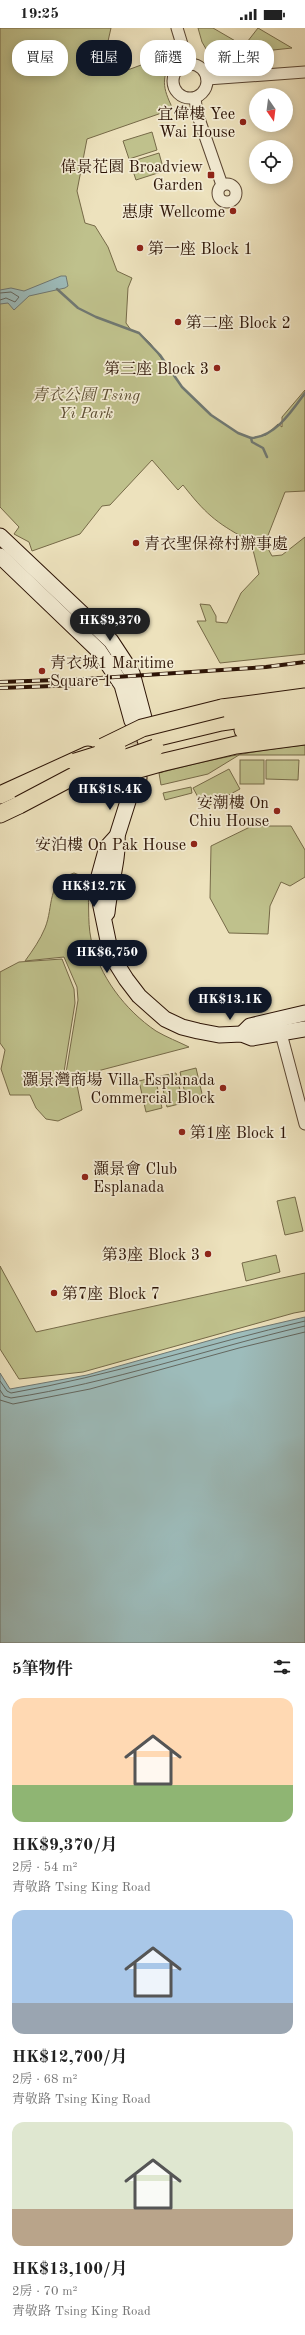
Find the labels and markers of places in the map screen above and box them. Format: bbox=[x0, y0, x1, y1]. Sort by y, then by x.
place label: 宜偉樓 Yee Wai House bbox=[157, 105, 235, 141]
marker: 宜偉樓 Yee Wai House bbox=[238, 117, 248, 127]
place label: 偉景花園 Broadview Garden bbox=[60, 158, 204, 194]
marker: 偉景花園 Broadview Garden bbox=[206, 170, 216, 180]
place label: 惠康 Wellcome bbox=[122, 203, 225, 221]
marker: 惠康 Wellcome bbox=[228, 206, 238, 216]
place label: 第一座 Block 1 bbox=[148, 240, 253, 258]
marker: 第一座 Block 1 bbox=[135, 243, 145, 253]
place label: 第二座 Block 2 bbox=[186, 314, 291, 332]
marker: 第二座 Block 2 bbox=[173, 317, 183, 327]
place label: 第三座 Block 3 bbox=[104, 360, 209, 378]
marker: 第三座 Block 3 bbox=[212, 363, 222, 373]
place label: 青衣聖保祿村辦事處 bbox=[144, 535, 288, 553]
marker: 青衣聖保祿村辦事處 bbox=[131, 538, 141, 548]
pin: HK$9,370 bbox=[69, 608, 151, 642]
place label: 青衣城1 Maritime Square 1 bbox=[50, 654, 174, 690]
marker: 青衣城1 Maritime Square 1 bbox=[37, 666, 47, 676]
pin: HK$18.4K bbox=[69, 777, 151, 811]
place label: 安潮樓 On Chiu House bbox=[189, 794, 269, 830]
marker: 安潮樓 On Chiu House bbox=[272, 806, 282, 816]
place label: 安泊樓 On Pak House bbox=[35, 836, 186, 854]
marker: 安泊樓 On Pak House bbox=[189, 839, 199, 849]
pin: HK$12.7K bbox=[53, 874, 135, 908]
pin: HK$6,750 bbox=[66, 940, 148, 974]
pin: HK$13.1K bbox=[189, 987, 271, 1021]
place label: 灝景灣商場 Villa Esplanada Commercial Block bbox=[22, 1071, 215, 1107]
marker: 灝景灣商場 Villa Esplanada Commercial Block bbox=[218, 1083, 228, 1093]
place label: 第1座 Block 1 bbox=[190, 1124, 288, 1142]
marker: 第1座 Block 1 bbox=[177, 1127, 187, 1137]
place label: 灝景會 Club Esplanada bbox=[93, 1160, 177, 1196]
marker: 灝景會 Club Esplanada bbox=[80, 1172, 90, 1182]
place label: 第3座 Block 3 bbox=[102, 1246, 200, 1264]
marker: 第3座 Block 3 bbox=[203, 1249, 213, 1259]
place label: 第7座 Block 7 bbox=[62, 1285, 160, 1303]
marker: 第7座 Block 7 bbox=[49, 1288, 59, 1298]

